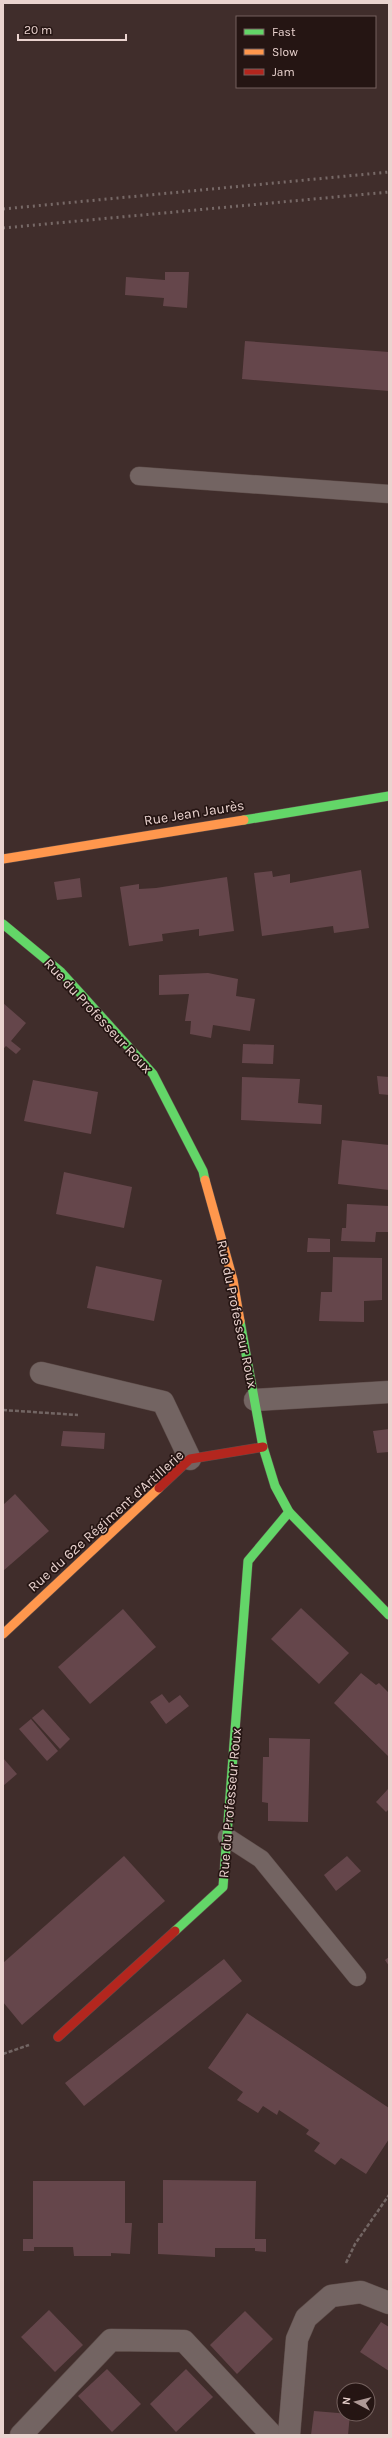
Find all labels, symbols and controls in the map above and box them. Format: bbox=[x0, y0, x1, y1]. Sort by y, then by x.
scale bar bbox=[18, 16, 126, 42]
legend bbox=[236, 16, 376, 88]
text: 20 m bbox=[24, 23, 52, 37]
text: Fast bbox=[272, 25, 296, 39]
text: Slow bbox=[272, 45, 298, 59]
text: Jam bbox=[272, 65, 295, 79]
street label: Rue Jean Jaurès bbox=[143, 797, 245, 829]
street label: Rue du Professeur Roux bbox=[40, 955, 156, 1077]
street label: Rue du Professeur Roux bbox=[213, 1239, 261, 1389]
street label: Rue du 62e Régiment d'Artillerie bbox=[25, 1447, 187, 1595]
street label: Rue du Professeur Roux bbox=[215, 1727, 245, 1879]
north arrow bbox=[336, 2382, 376, 2422]
text: N bbox=[340, 2396, 354, 2406]

